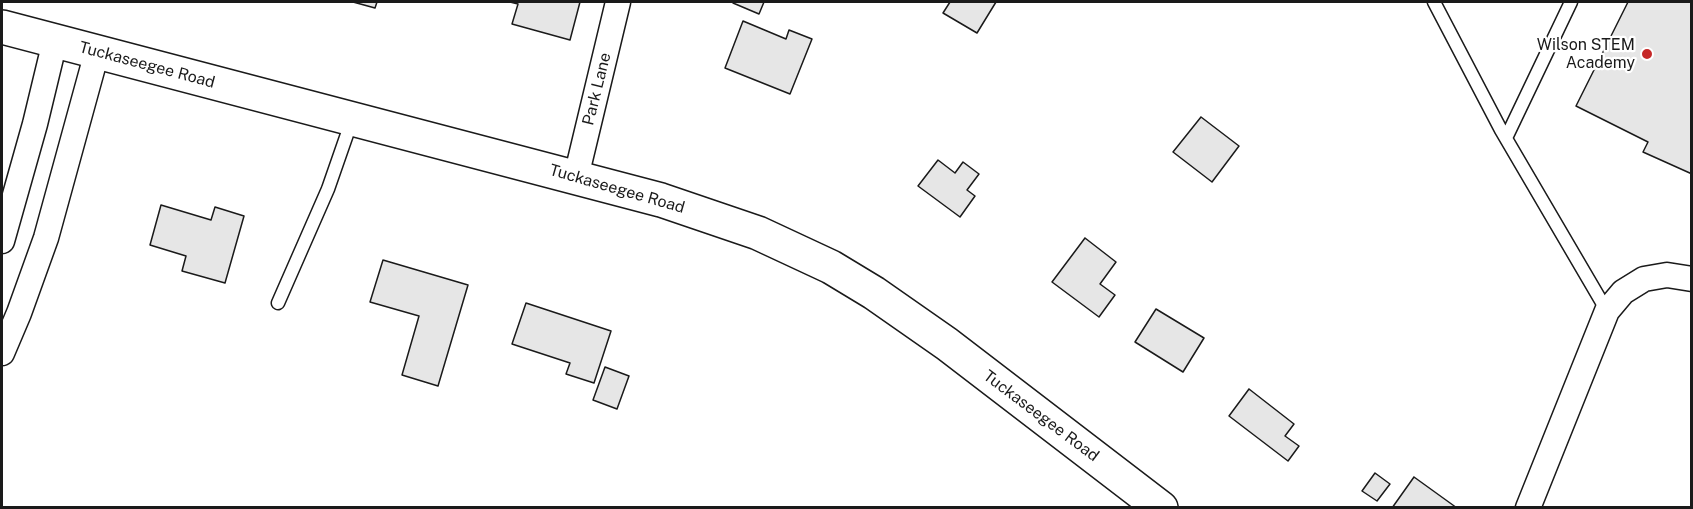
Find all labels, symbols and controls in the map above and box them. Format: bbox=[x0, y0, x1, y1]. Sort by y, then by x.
place label: Wilson STEM Academy bbox=[1537, 35, 1635, 73]
street label: Tuckaseegee Road bbox=[77, 38, 217, 92]
marker: Wilson STEM Academy bbox=[1640, 47, 1654, 61]
street label: Park Lane bbox=[579, 51, 615, 127]
street label: Tuckaseegee Road bbox=[547, 161, 687, 217]
street label: Tuckaseegee Road bbox=[979, 366, 1103, 466]

